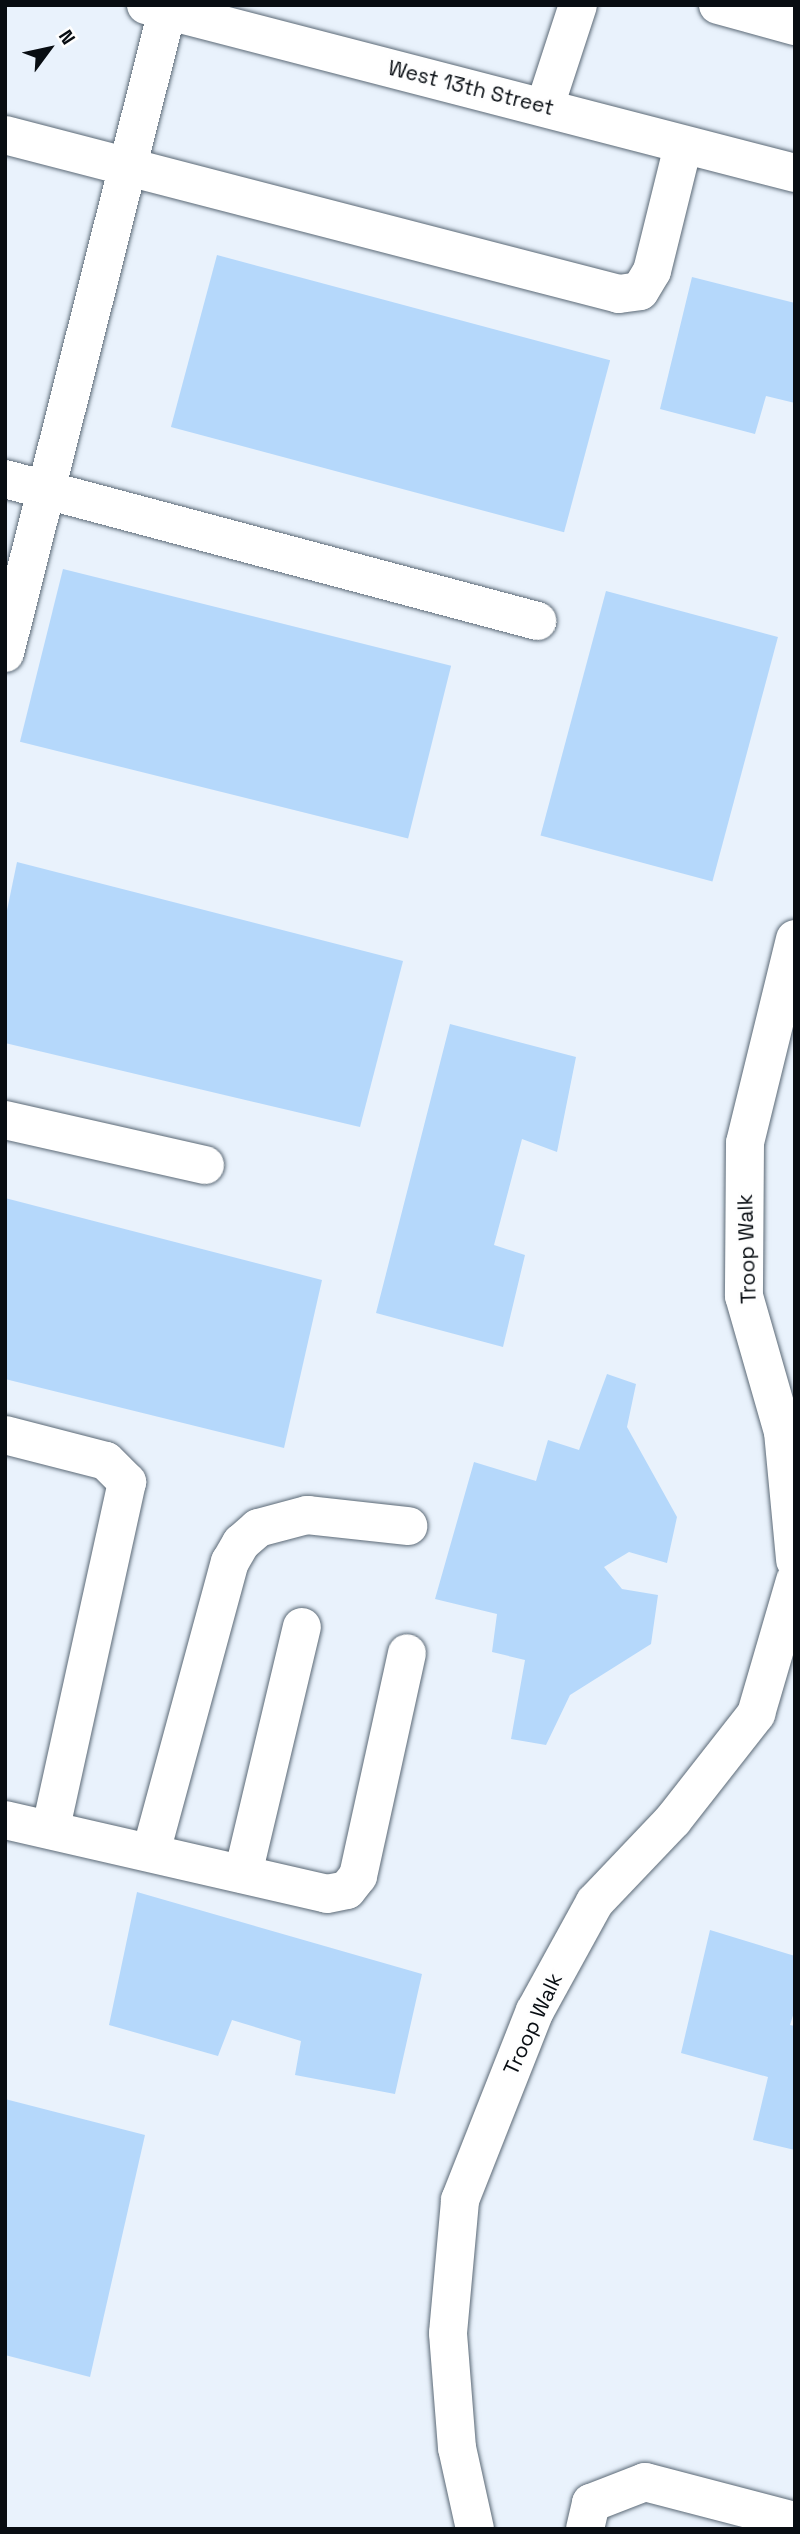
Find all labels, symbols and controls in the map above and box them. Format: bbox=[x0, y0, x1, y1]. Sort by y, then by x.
north arrow bbox=[14, 14, 84, 84]
text: N bbox=[53, 25, 81, 49]
street label: West 13th Street bbox=[385, 55, 557, 121]
street label: Troop Walk bbox=[732, 1194, 762, 1304]
street label: Troop Walk bbox=[498, 1969, 568, 2079]

